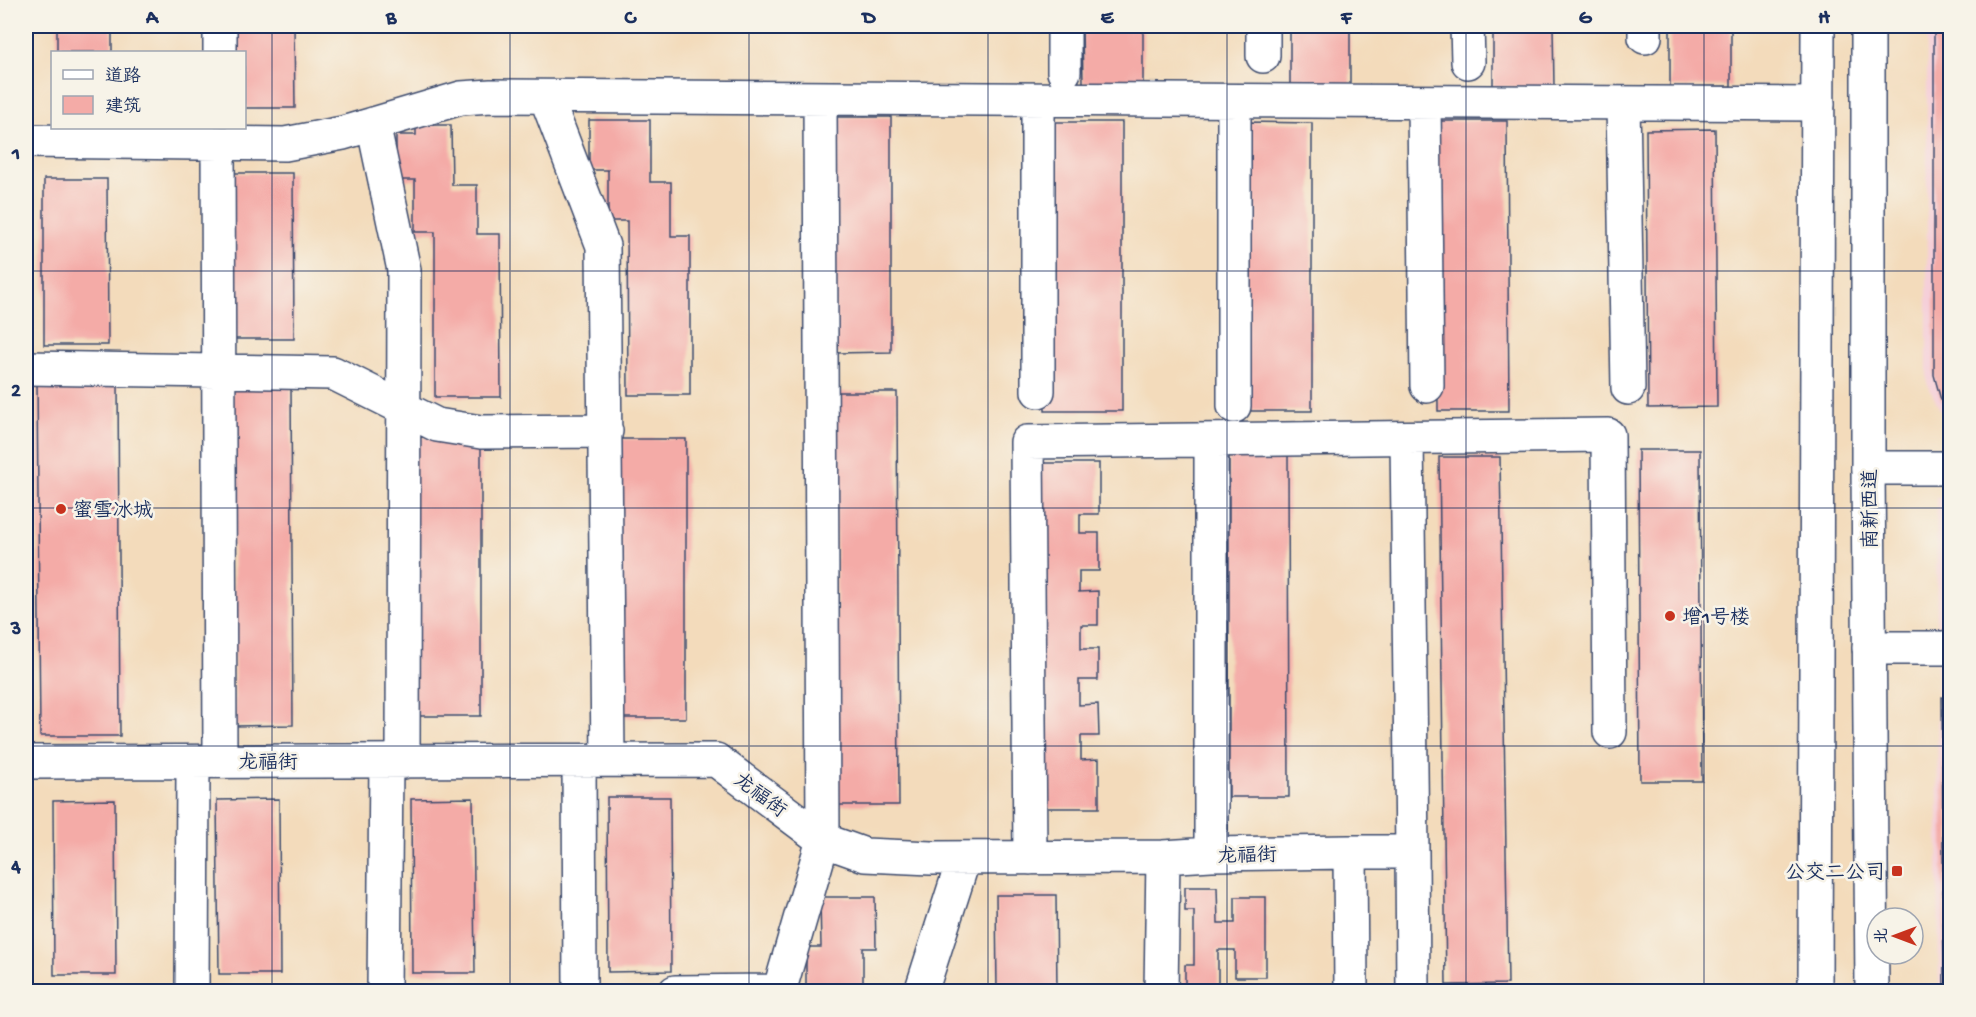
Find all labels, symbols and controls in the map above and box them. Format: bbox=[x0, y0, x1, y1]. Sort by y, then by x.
text: A bbox=[145, 8, 160, 31]
text: B bbox=[385, 8, 397, 31]
text: C bbox=[624, 8, 638, 31]
text: D bbox=[860, 8, 876, 31]
text: E bbox=[1101, 8, 1115, 31]
text: F bbox=[1340, 8, 1353, 31]
text: G bbox=[1579, 8, 1593, 31]
text: H bbox=[1818, 8, 1830, 31]
legend bbox=[51, 51, 246, 129]
text: 道路 bbox=[105, 66, 141, 88]
text: 建筑 bbox=[105, 96, 141, 118]
text: 1 bbox=[11, 144, 20, 167]
text: 2 bbox=[11, 381, 21, 404]
street label: 南新西道 bbox=[1859, 469, 1884, 549]
place label: 蜜雪冰城 bbox=[73, 499, 153, 524]
marker: 蜜雪冰城 bbox=[54, 502, 68, 516]
place label: 增1号楼 bbox=[1682, 606, 1750, 631]
marker: 增1号楼 bbox=[1663, 609, 1677, 623]
text: 3 bbox=[10, 619, 21, 642]
street label: 龙福街 bbox=[238, 751, 298, 776]
street label: 龙福街 bbox=[728, 768, 791, 824]
street label: 龙福街 bbox=[1217, 843, 1277, 870]
text: 4 bbox=[10, 857, 21, 880]
place label: 公交二公司 bbox=[1785, 861, 1885, 886]
marker: 公交二公司 bbox=[1890, 864, 1904, 878]
north arrow bbox=[1865, 906, 1925, 966]
text: 北 bbox=[1873, 928, 1893, 944]

